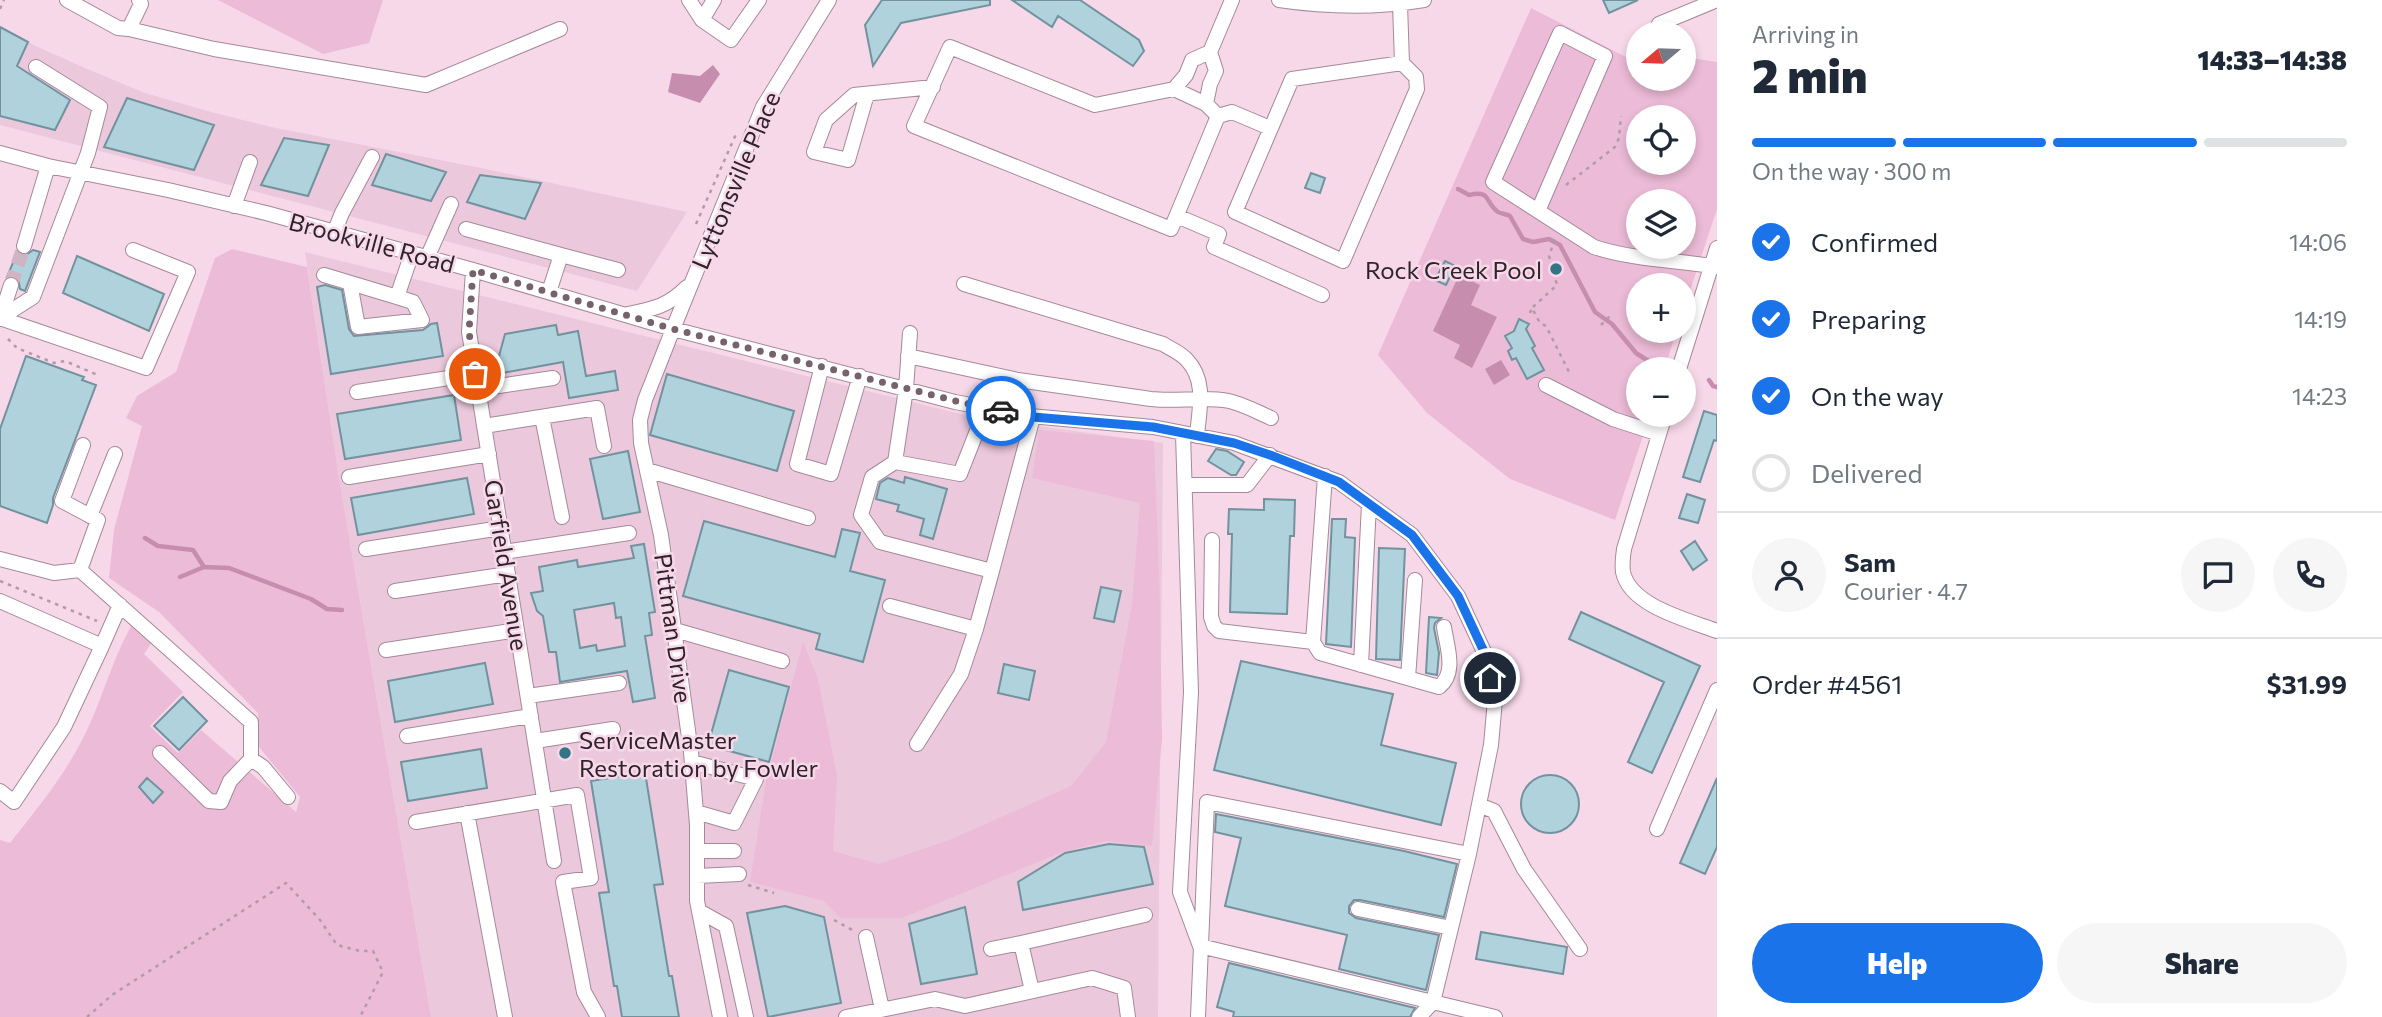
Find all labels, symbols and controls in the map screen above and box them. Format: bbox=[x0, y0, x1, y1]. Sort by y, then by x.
text: Arriving in bbox=[1752, 20, 1859, 48]
north arrow bbox=[1626, 21, 1696, 91]
map controls bbox=[1626, 21, 1696, 427]
text: 14:33–14:38 bbox=[2198, 44, 2347, 75]
text: 2 min bbox=[1752, 46, 1868, 102]
street label: Lyttonsville Place bbox=[685, 87, 785, 273]
button: locate bbox=[1626, 105, 1696, 175]
text: On the way · 300 m bbox=[1752, 157, 1951, 185]
button: layers bbox=[1626, 189, 1696, 259]
street label: Brookville Road bbox=[286, 206, 458, 278]
icon: check bbox=[1752, 223, 1790, 261]
text: Confirmed bbox=[1811, 226, 1938, 257]
text: 14:06 bbox=[2289, 228, 2347, 256]
place label: Rock Creek Pool bbox=[1365, 255, 1542, 284]
marker: Rock Creek Pool bbox=[1548, 261, 1564, 277]
button: + bbox=[1626, 273, 1696, 343]
icon: check bbox=[1752, 300, 1790, 338]
text: Preparing bbox=[1811, 303, 1926, 334]
text: 14:19 bbox=[2294, 305, 2347, 333]
pin bbox=[445, 344, 505, 404]
icon: bag bbox=[456, 355, 494, 393]
button: − bbox=[1626, 357, 1696, 427]
courier bbox=[966, 376, 1036, 446]
icon: check bbox=[1752, 377, 1790, 415]
text: On the way bbox=[1811, 380, 1944, 411]
text: 14:23 bbox=[2292, 382, 2347, 410]
icon: car bbox=[982, 392, 1020, 430]
text: Delivered bbox=[1811, 457, 1922, 488]
street label: Garfield Avenue bbox=[479, 477, 535, 653]
button: person bbox=[1752, 538, 1826, 612]
button: chat bbox=[2181, 538, 2255, 612]
button: phone bbox=[2273, 538, 2347, 612]
text: Sam bbox=[1844, 546, 1896, 577]
street label: Pittman Drive bbox=[649, 551, 699, 705]
text: Courier · 4.7 bbox=[1844, 577, 1968, 605]
pin bbox=[1460, 648, 1520, 708]
icon: home bbox=[1471, 659, 1509, 697]
text: Order #4561 bbox=[1752, 668, 1902, 699]
text: $31.99 bbox=[2267, 668, 2347, 699]
place label: ServiceMaster Restoration by Fowler bbox=[579, 725, 818, 782]
marker: ServiceMaster Restoration by Fowler bbox=[557, 745, 573, 761]
button: Help bbox=[1752, 923, 2043, 1003]
button: Share bbox=[2057, 923, 2347, 1003]

